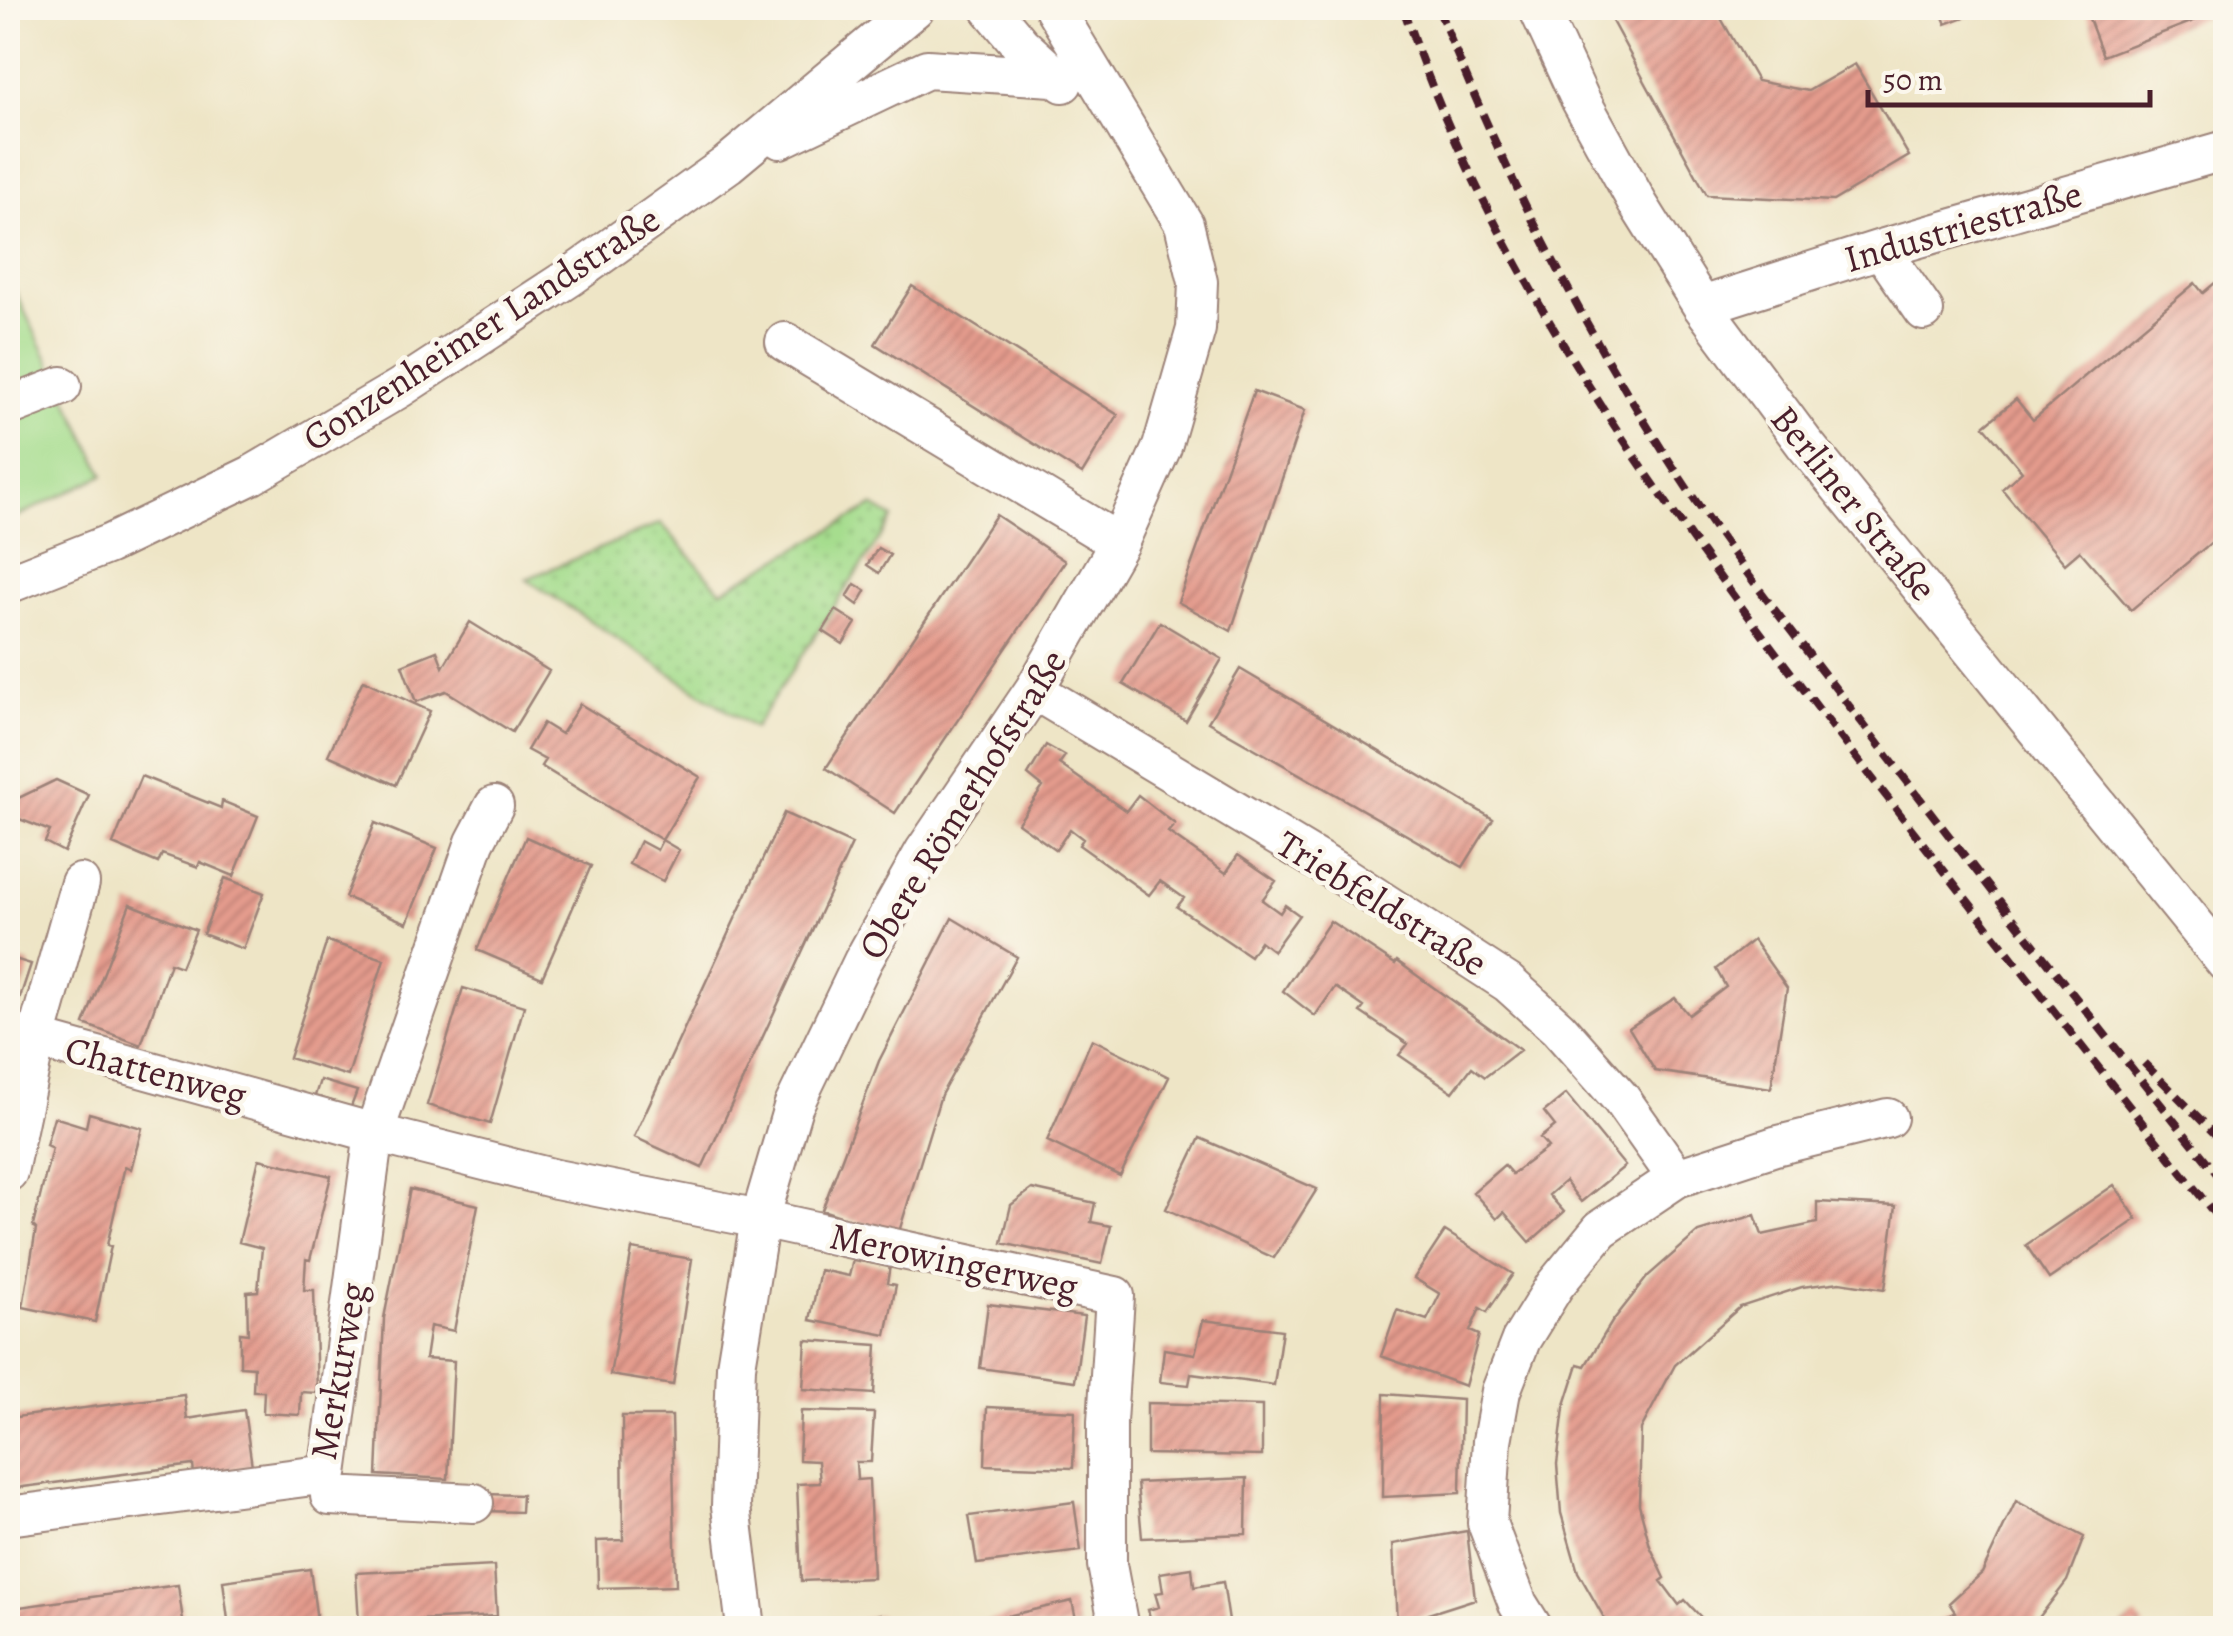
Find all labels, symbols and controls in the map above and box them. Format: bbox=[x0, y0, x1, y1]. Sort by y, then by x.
scale bar bbox=[1868, 45, 2150, 107]
text: 50 m bbox=[1883, 60, 1943, 100]
street label: Industriestraße bbox=[1838, 167, 2088, 285]
street label: Gonzenheimer Landstraße bbox=[292, 193, 670, 463]
street label: Berliner Straße bbox=[1759, 394, 1949, 612]
street label: Obere Römerhofstraße bbox=[845, 639, 1079, 969]
street label: Triebfeldstraße bbox=[1267, 818, 1497, 988]
street label: Chattenweg bbox=[60, 1023, 252, 1121]
street label: Merowingerweg bbox=[825, 1209, 1083, 1313]
street label: Merkurweg bbox=[297, 1278, 379, 1464]

